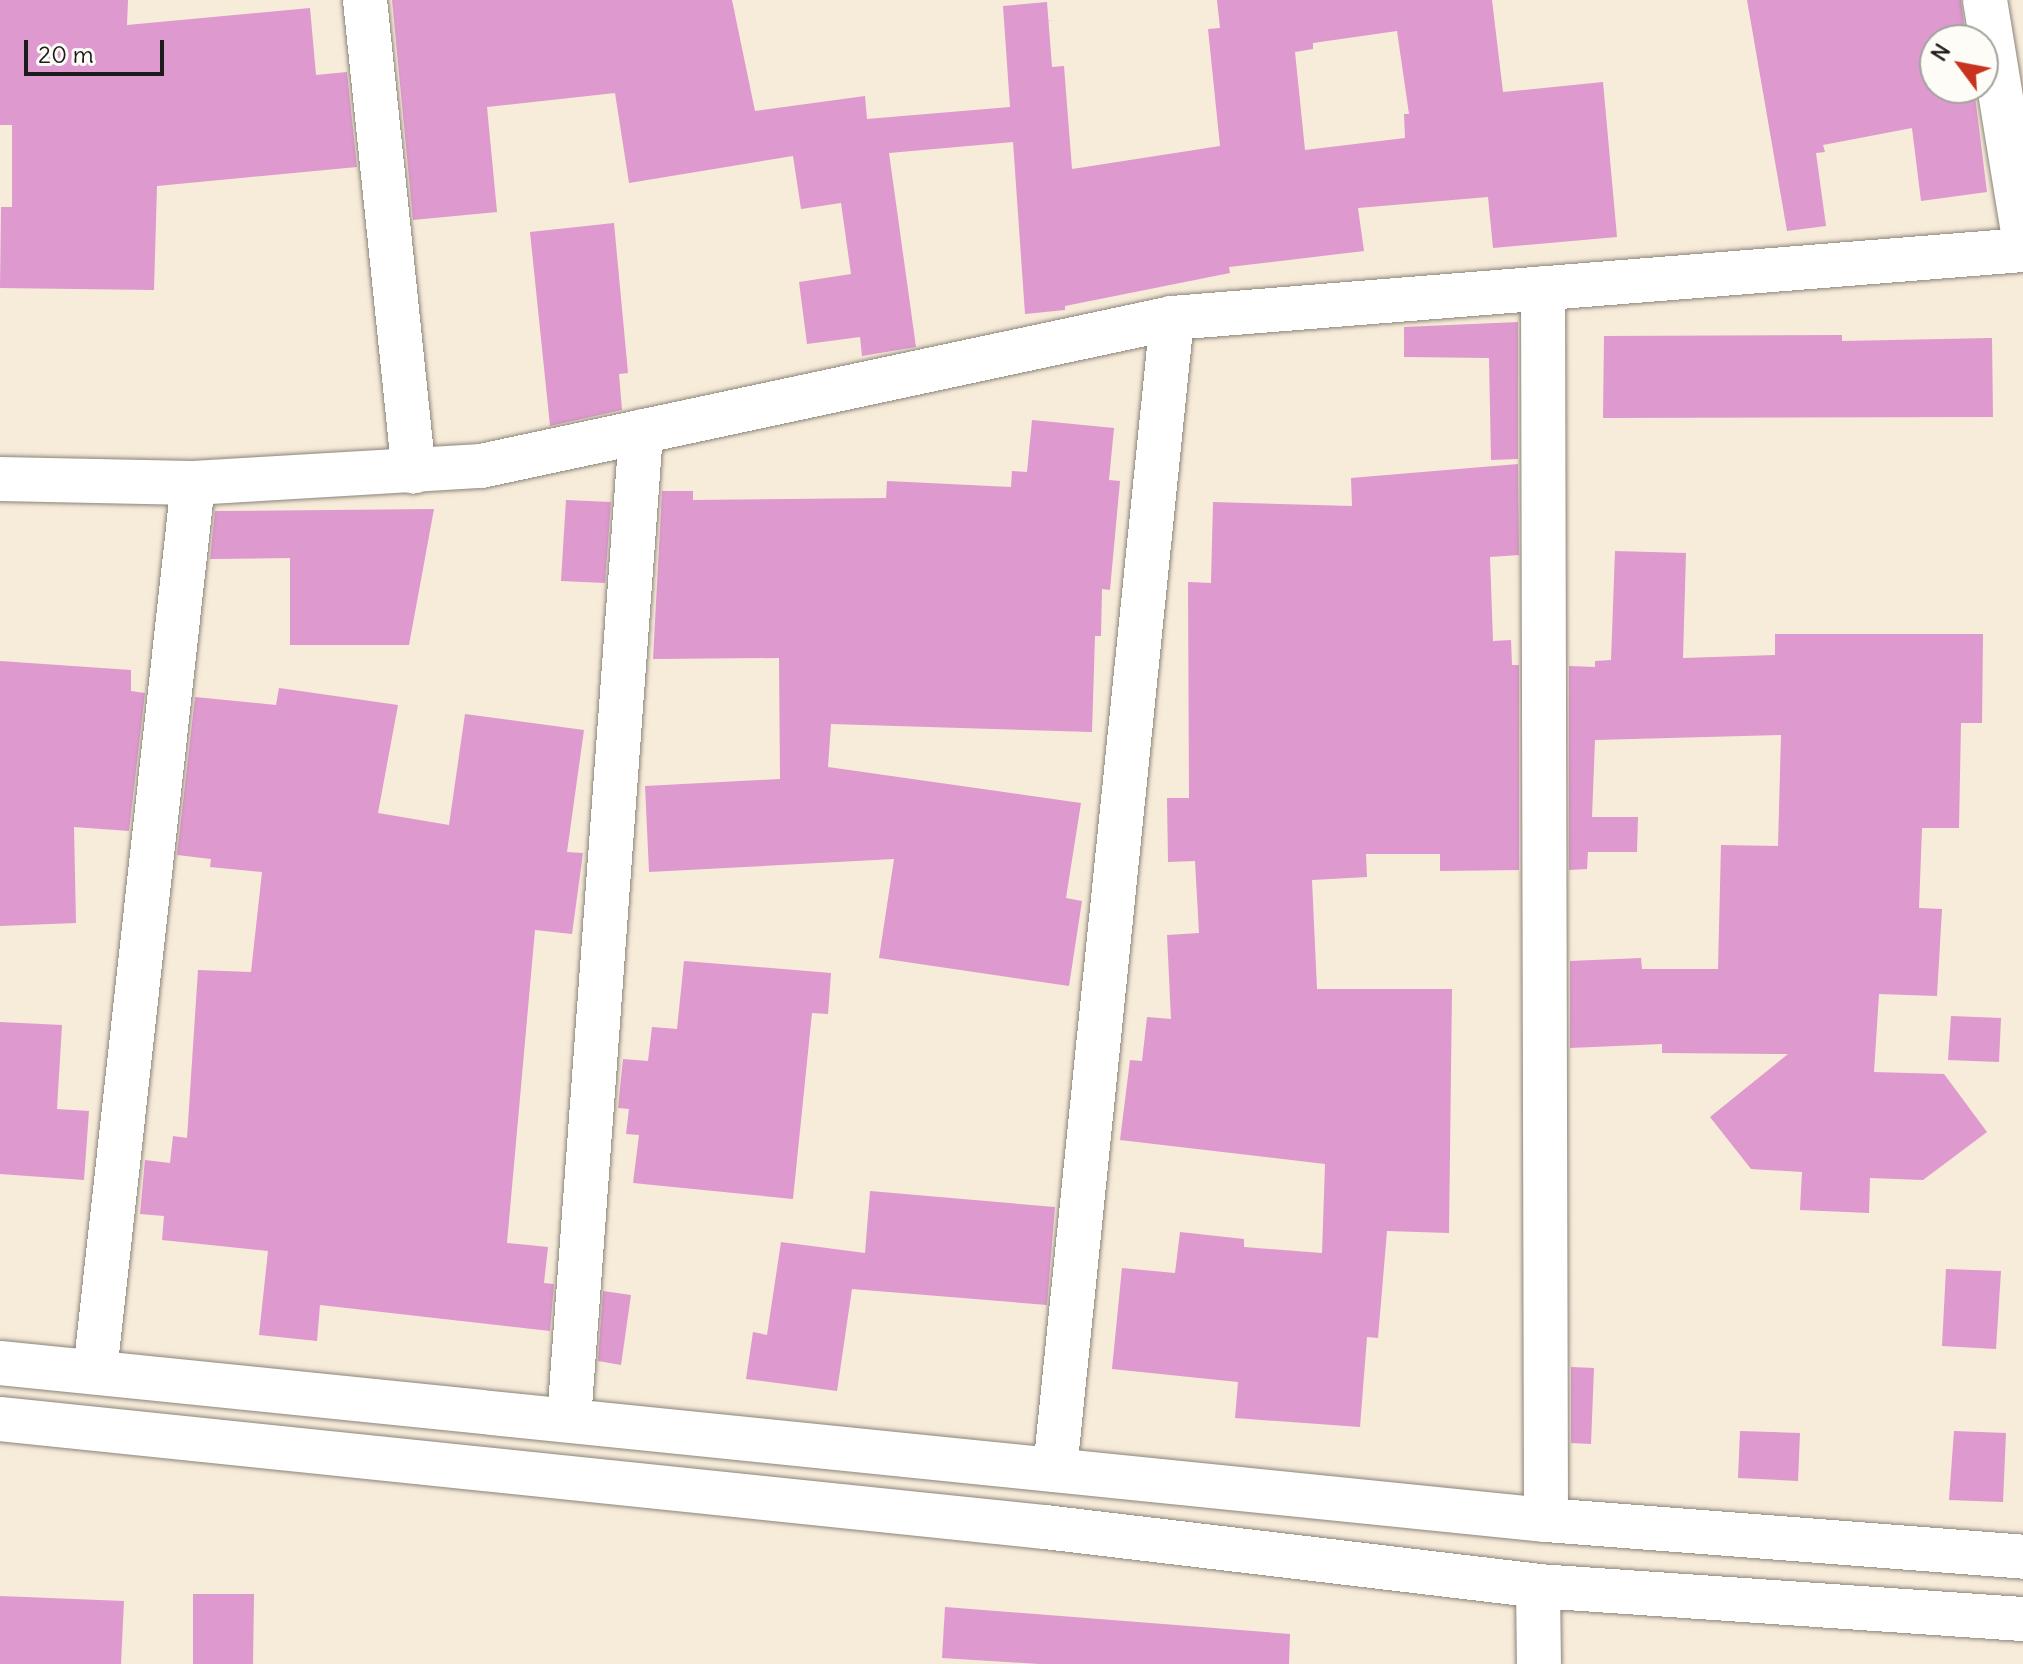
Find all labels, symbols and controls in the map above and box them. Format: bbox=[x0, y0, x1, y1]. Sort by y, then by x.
scale bar bbox=[28, 24, 168, 74]
north arrow bbox=[1919, 24, 1999, 104]
text: N bbox=[1924, 38, 1956, 66]
text: 20 m bbox=[38, 39, 94, 69]

